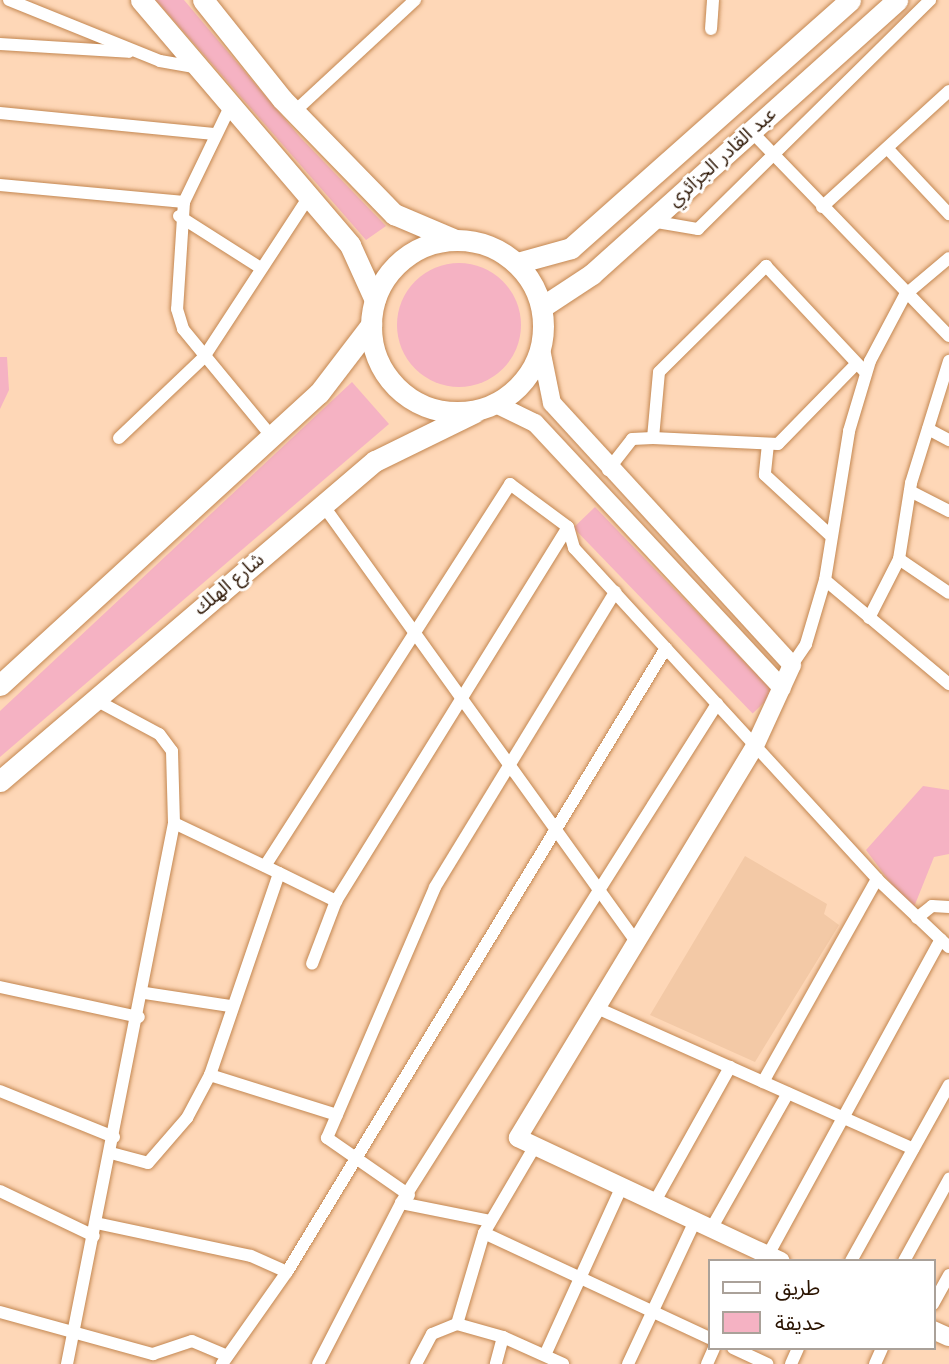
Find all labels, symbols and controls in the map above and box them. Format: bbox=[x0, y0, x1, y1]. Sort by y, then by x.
street label: عبد القادر الجزائري bbox=[663, 103, 781, 211]
street label: شارع الهلك bbox=[189, 548, 269, 620]
legend bbox=[708, 1259, 935, 1350]
text: طريق bbox=[775, 1275, 820, 1300]
text: حديقة bbox=[775, 1310, 825, 1335]

